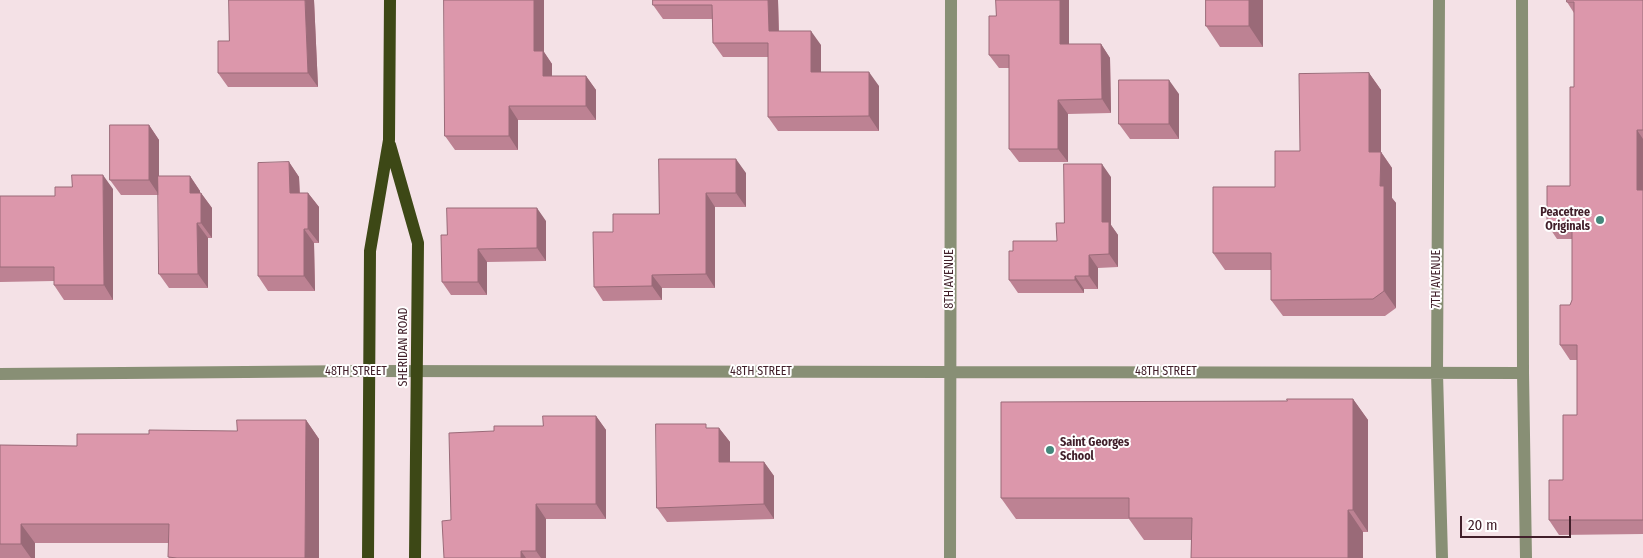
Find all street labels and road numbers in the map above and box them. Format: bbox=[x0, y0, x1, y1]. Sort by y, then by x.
street label: 8TH AVENUE bbox=[943, 249, 957, 309]
street label: 7TH AVENUE bbox=[1430, 250, 1444, 308]
street label: SHERIDAN ROAD bbox=[397, 308, 411, 386]
street label: 48TH STREET bbox=[325, 365, 387, 379]
street label: 48TH STREET bbox=[730, 365, 792, 379]
street label: 48TH STREET bbox=[1135, 365, 1197, 379]

